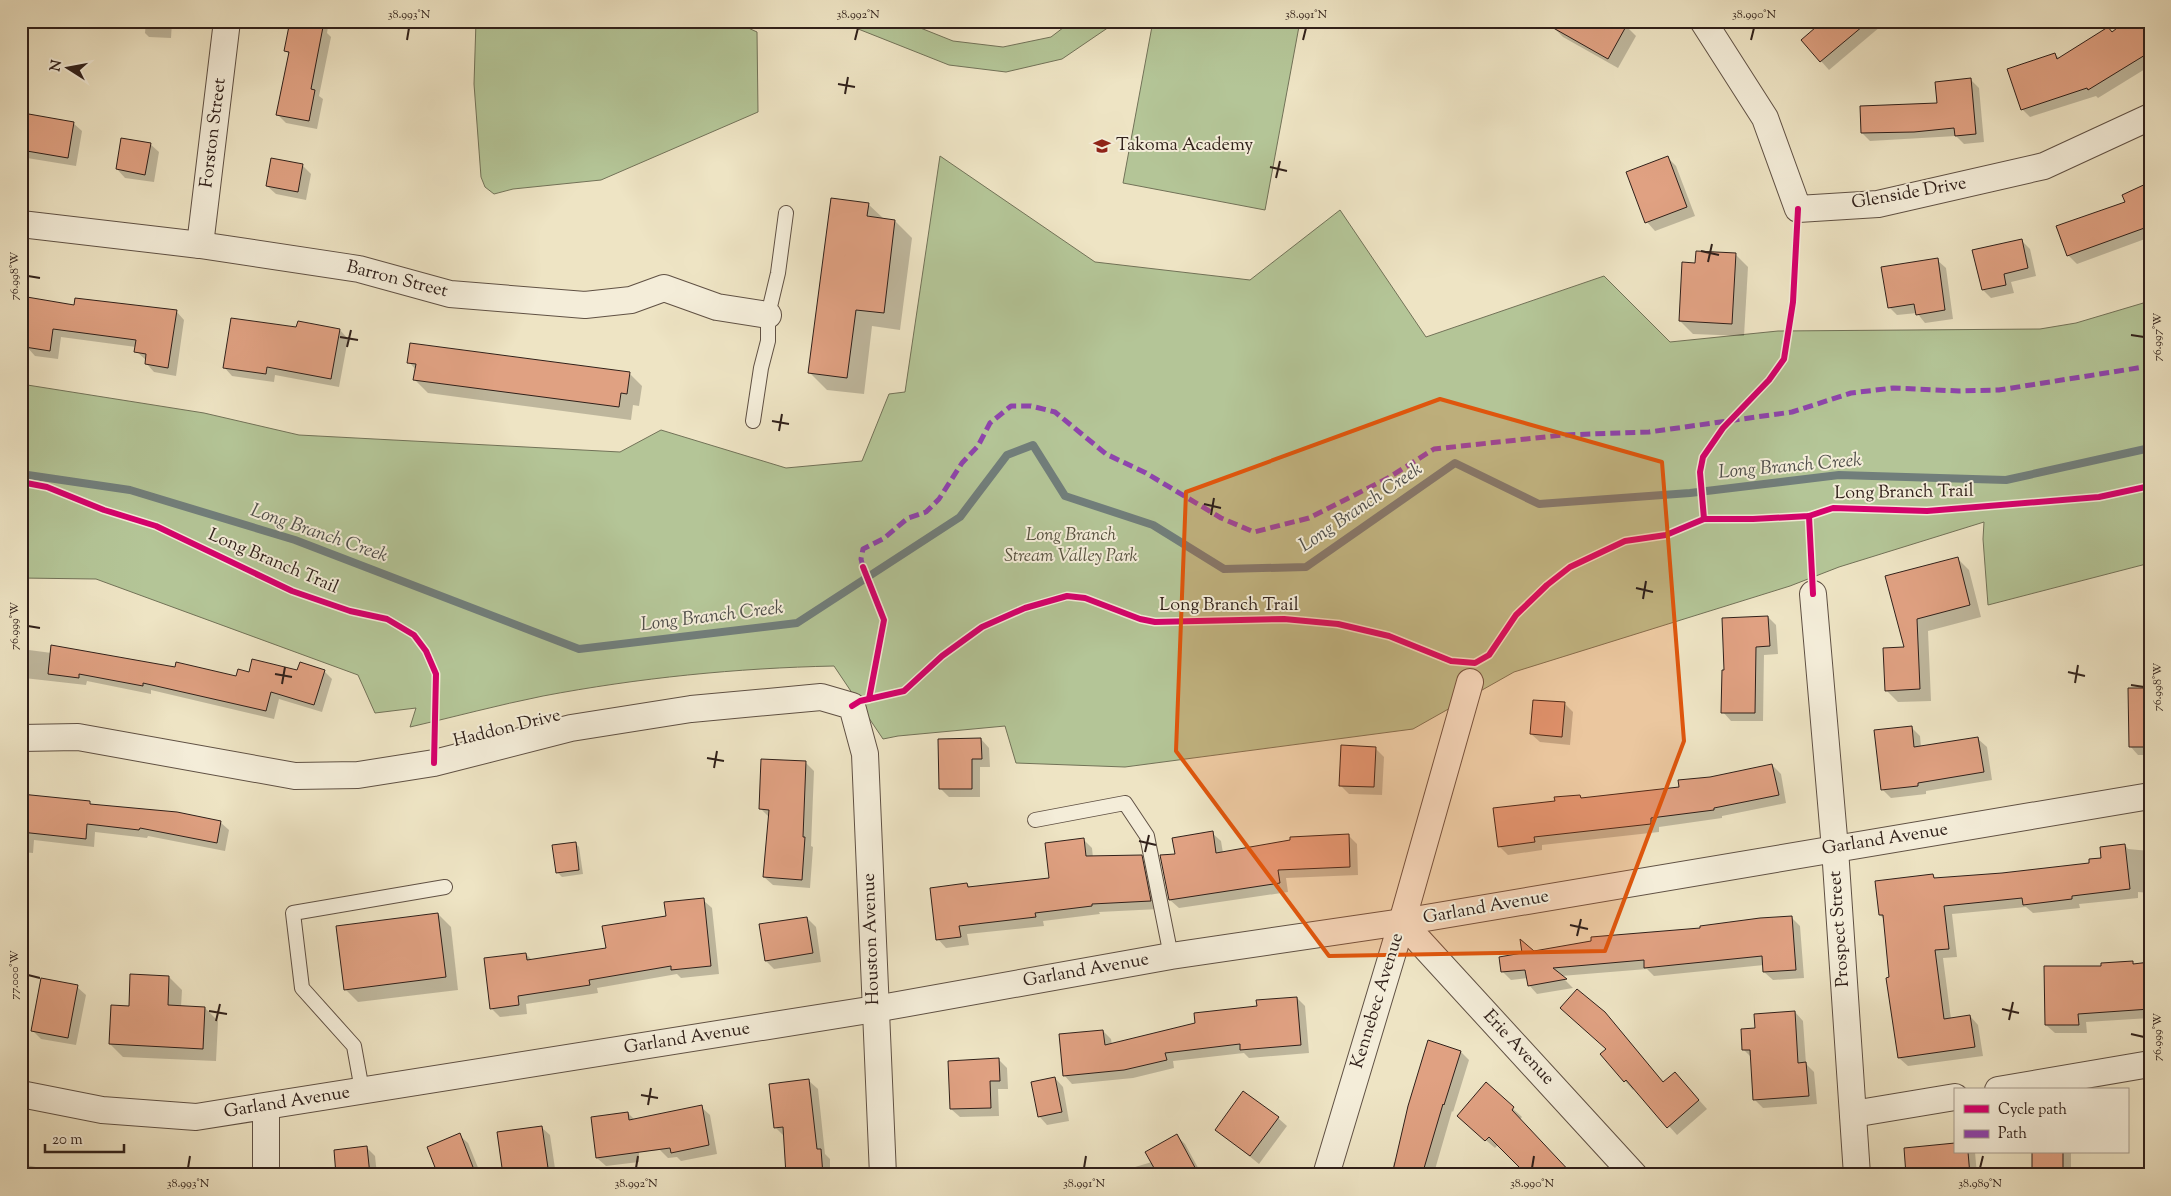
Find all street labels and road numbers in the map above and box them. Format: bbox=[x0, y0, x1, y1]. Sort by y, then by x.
street label: Forston Street bbox=[194, 77, 234, 189]
street label: Glenside Drive bbox=[1850, 171, 1968, 217]
street label: Barron Street bbox=[344, 255, 450, 305]
street label: Long Branch Trail bbox=[1834, 479, 1974, 507]
street label: Long Branch Trail bbox=[204, 523, 342, 601]
street label: Long Branch Trail bbox=[1159, 593, 1299, 619]
street label: Haddon Drive bbox=[451, 703, 563, 755]
street label: Garland Avenue bbox=[1820, 817, 1950, 863]
street label: Prospect Street bbox=[1823, 870, 1857, 988]
street label: Houston Avenue bbox=[857, 873, 887, 1005]
street label: Garland Avenue bbox=[1421, 884, 1551, 932]
street label: Kennebec Avenue bbox=[1345, 930, 1411, 1072]
street label: Garland Avenue bbox=[1021, 947, 1151, 995]
street label: Erie Avenue bbox=[1476, 1004, 1560, 1092]
street label: Garland Avenue bbox=[622, 1016, 752, 1062]
street label: Garland Avenue bbox=[222, 1080, 352, 1126]

